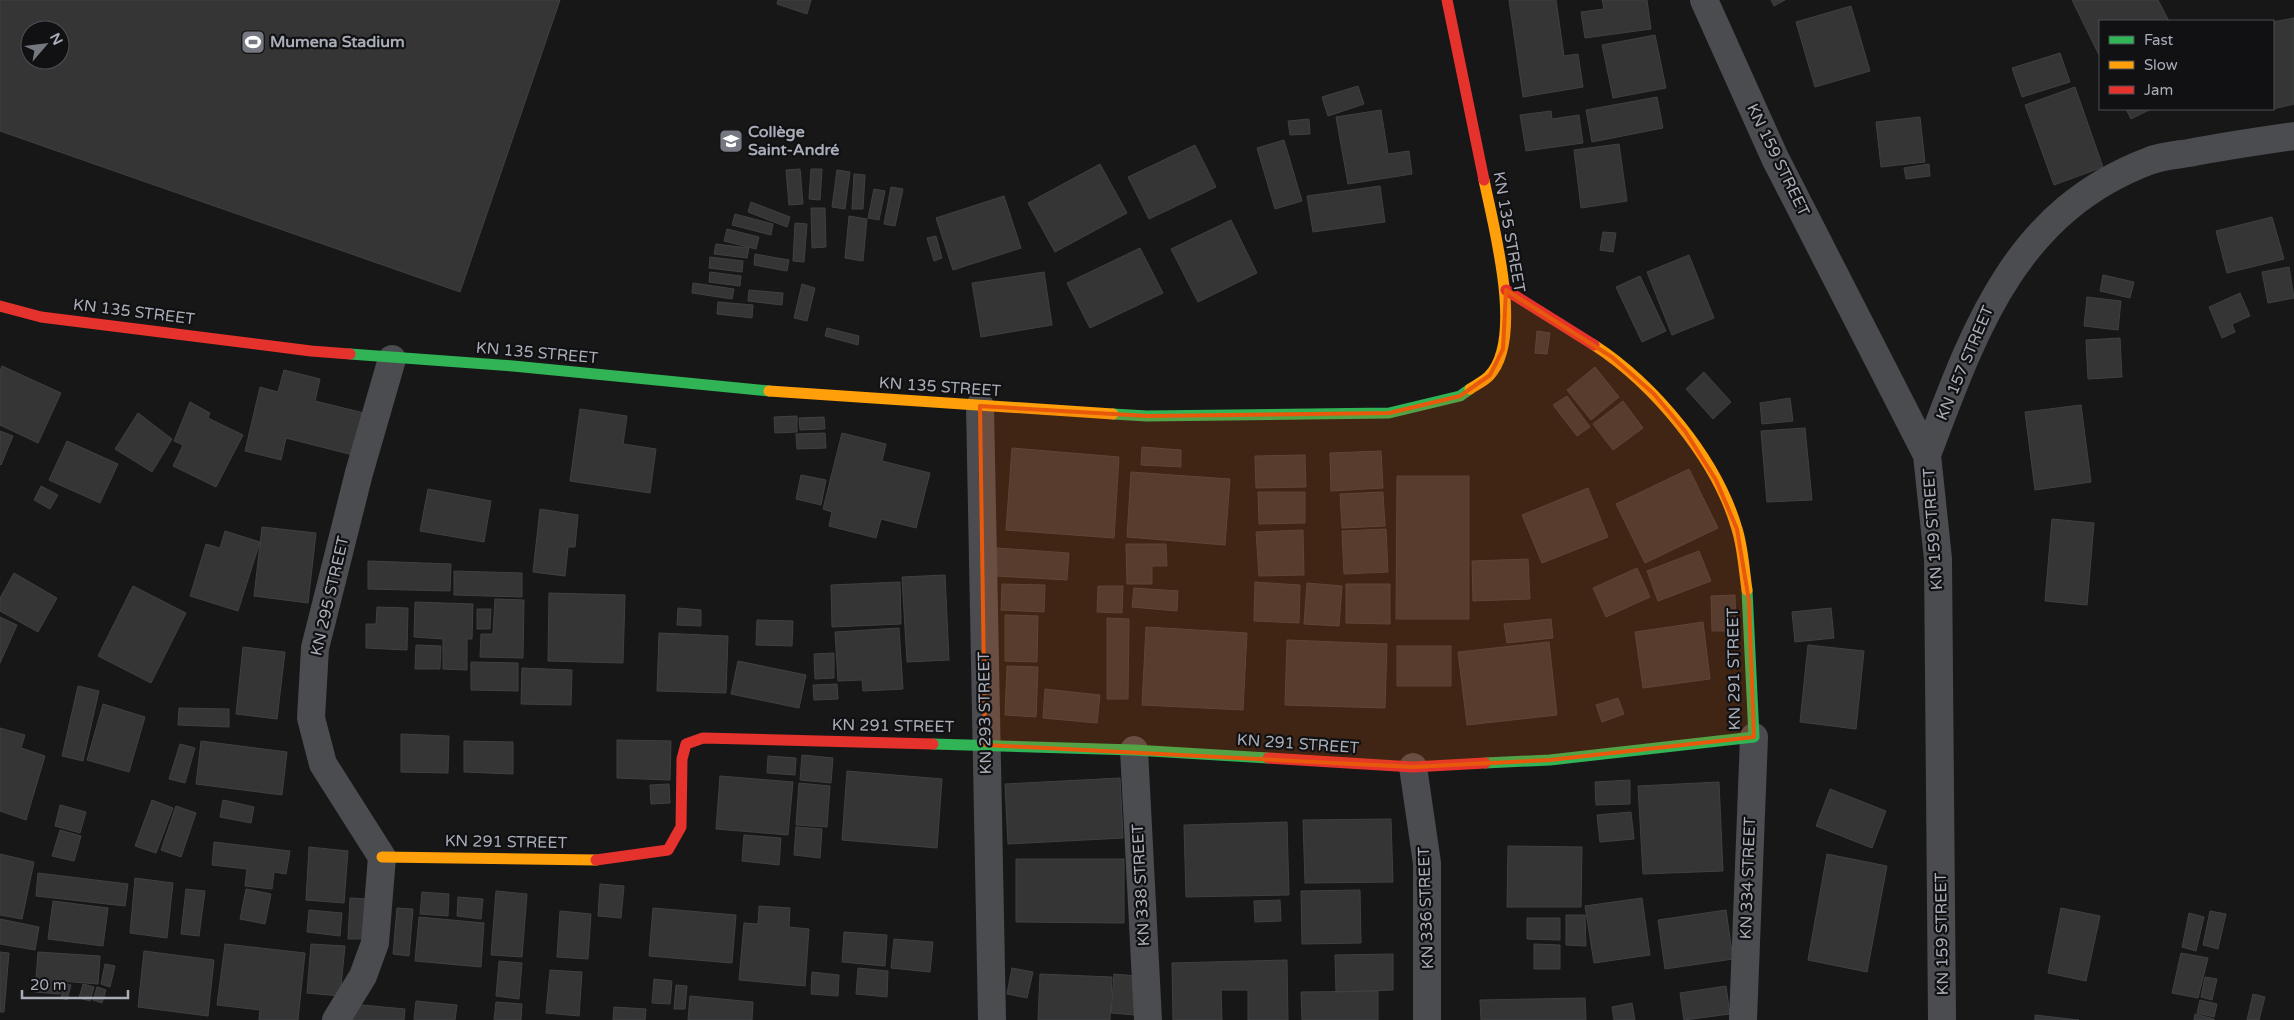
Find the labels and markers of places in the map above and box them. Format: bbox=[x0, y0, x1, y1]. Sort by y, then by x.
sports icon: Mumena Stadium bbox=[240, 29, 266, 55]
place label: Mumena Stadium bbox=[270, 32, 405, 52]
place label: Collège Saint-André bbox=[748, 122, 839, 160]
school or university icon: Collège Saint-André bbox=[718, 128, 744, 154]

